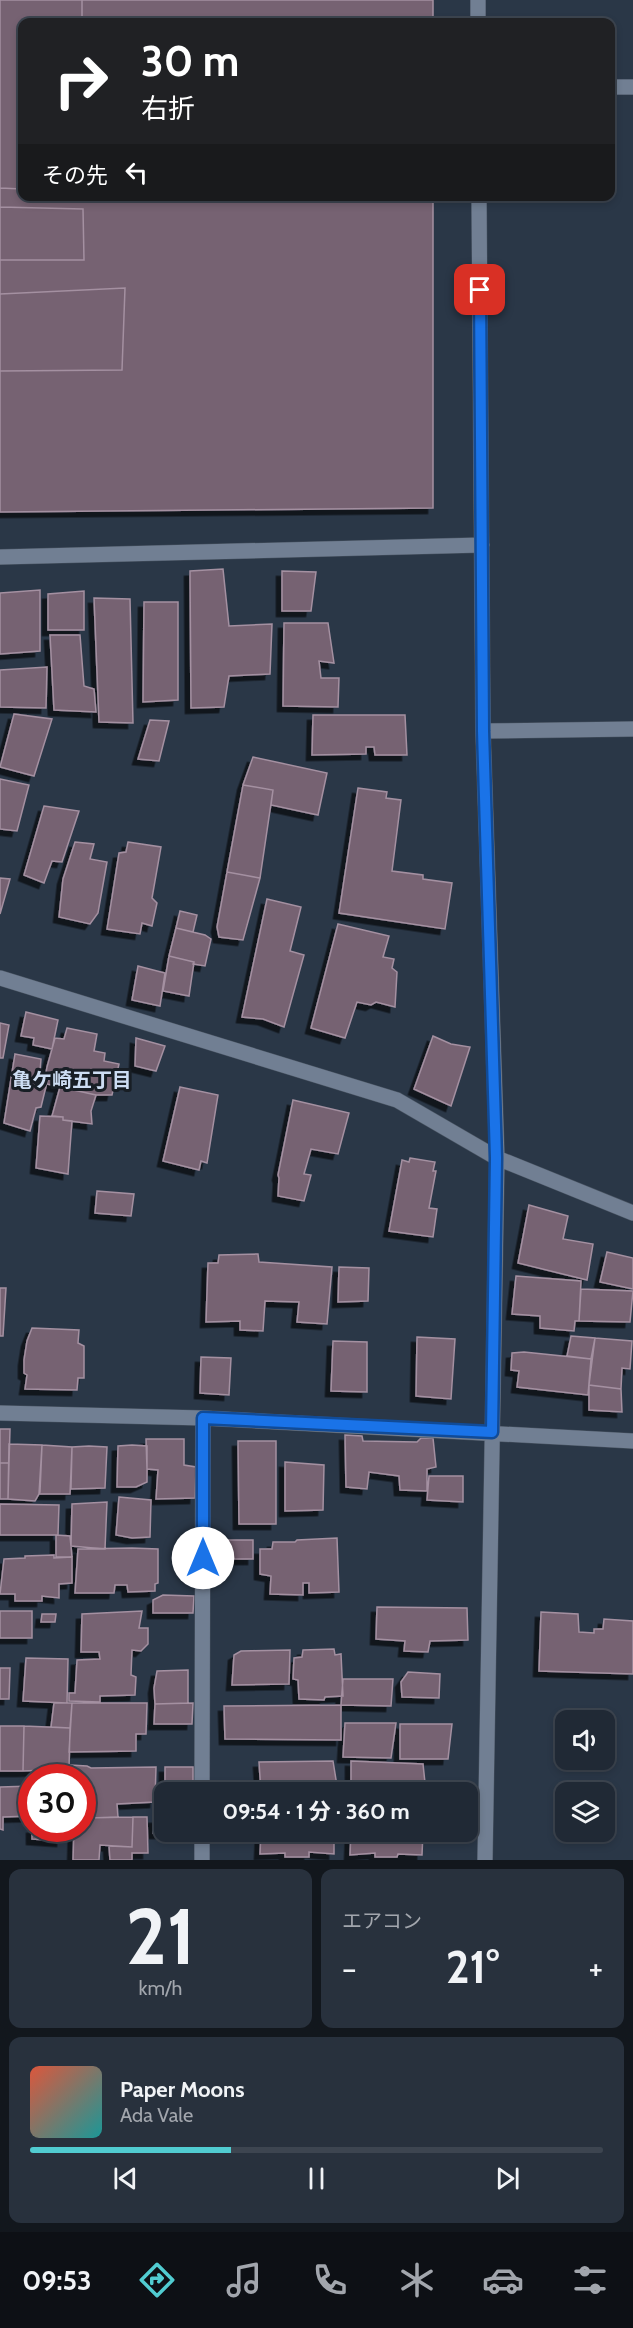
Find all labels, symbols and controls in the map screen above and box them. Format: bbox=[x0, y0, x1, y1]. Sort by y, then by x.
text: 30 m bbox=[141, 35, 239, 87]
icon: right bbox=[42, 42, 120, 120]
text: 右折 bbox=[141, 92, 195, 125]
icon: left bbox=[120, 156, 153, 189]
text: その先 bbox=[42, 162, 108, 189]
pin bbox=[454, 264, 505, 315]
icon: arrive bbox=[463, 273, 496, 306]
district label: 亀ケ崎五丁目 bbox=[12, 1068, 132, 1092]
position arrow bbox=[171, 1526, 235, 1590]
map controls bbox=[555, 1710, 615, 1842]
button: sound bbox=[555, 1710, 615, 1770]
speed limit sign: 30 bbox=[18, 1764, 96, 1842]
button: layers bbox=[555, 1782, 615, 1842]
text: 09:54 · 1 分 · 360 m bbox=[222, 1798, 410, 1825]
text: 21 bbox=[125, 1889, 196, 1984]
text: エアコン bbox=[342, 1909, 422, 1933]
text: 21° bbox=[446, 1940, 499, 1994]
text: − bbox=[342, 1948, 357, 1988]
text: + bbox=[588, 1948, 603, 1988]
text: km/h bbox=[139, 1976, 182, 2000]
text: Paper Moons bbox=[120, 2076, 244, 2103]
text: Ada Vale bbox=[120, 2103, 193, 2127]
icon: previous bbox=[109, 2162, 142, 2195]
icon: pause bbox=[300, 2162, 333, 2195]
icon: next bbox=[491, 2162, 524, 2195]
icon: directions bbox=[136, 2259, 178, 2301]
icon: music bbox=[223, 2259, 265, 2301]
icon: phone bbox=[309, 2259, 351, 2301]
icon: climate bbox=[396, 2259, 438, 2301]
icon: car bbox=[482, 2259, 524, 2301]
icon: filters bbox=[569, 2259, 611, 2301]
text: 09:53 bbox=[22, 2264, 92, 2297]

